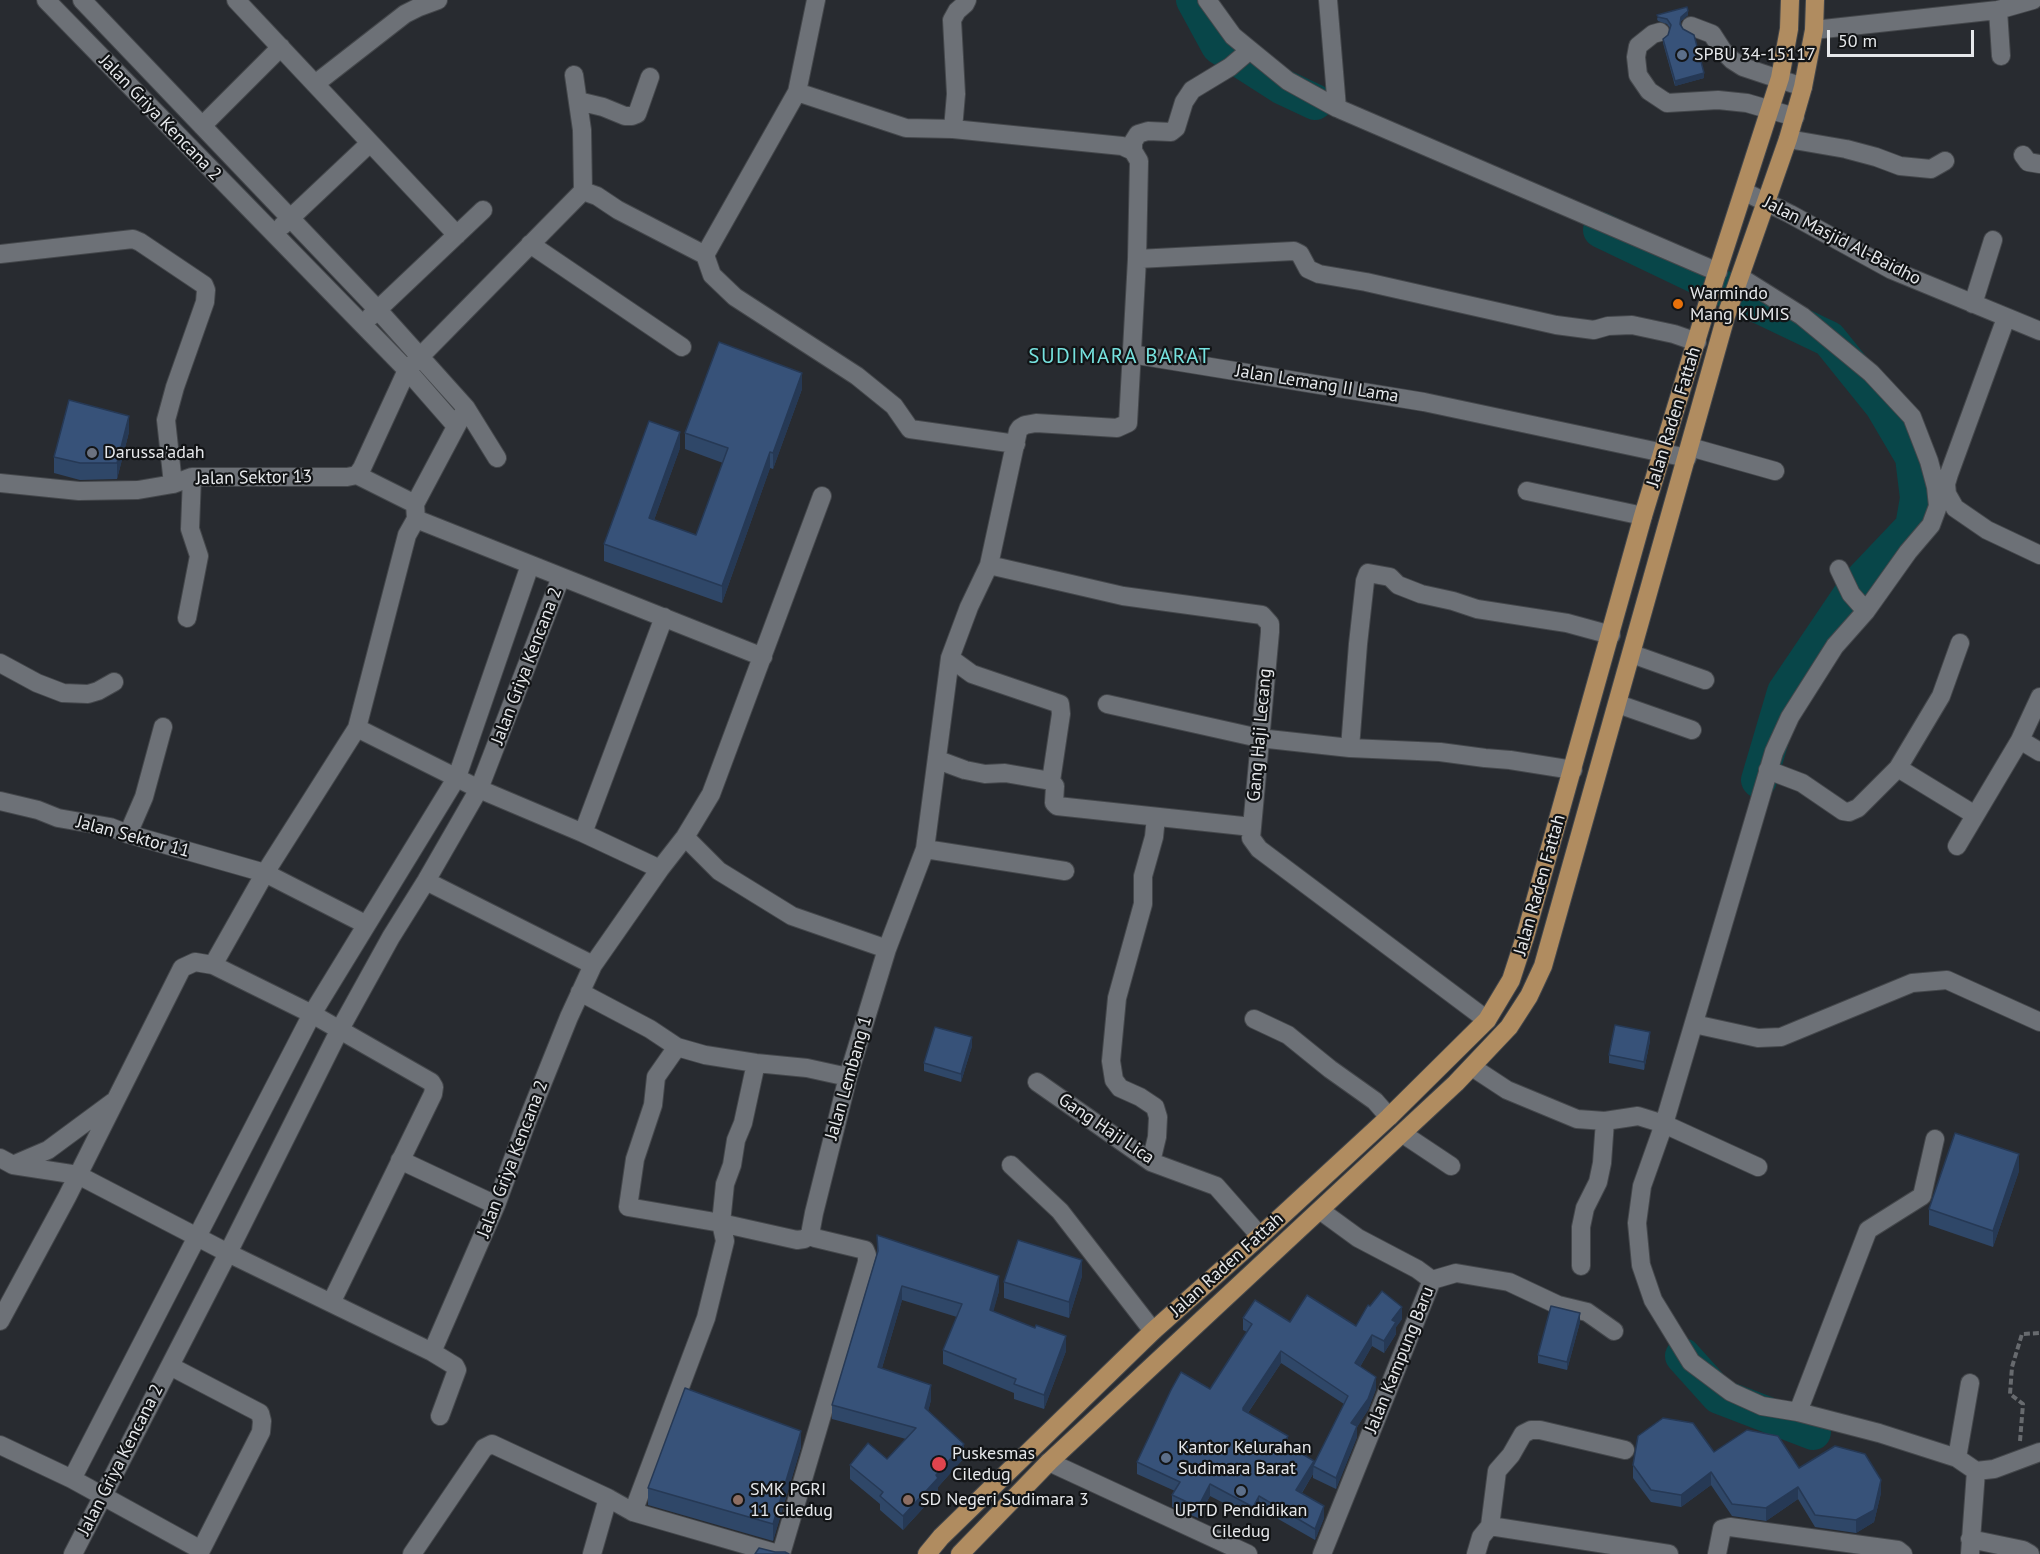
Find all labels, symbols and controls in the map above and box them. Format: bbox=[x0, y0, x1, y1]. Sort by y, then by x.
scale bar bbox=[1830, 18, 1977, 56]
text: 50 m bbox=[1838, 29, 1877, 52]
place label: SPBU 34-15117 bbox=[1694, 44, 1816, 66]
marker: SPBU 34-15117 bbox=[1675, 48, 1689, 62]
street label: Jalan Griya Kencana 2 bbox=[94, 51, 226, 185]
street label: Jalan Masjid Al-Baidho bbox=[1760, 192, 1924, 290]
place label: Warmindo Mang KUMIS bbox=[1690, 283, 1789, 326]
marker: Warmindo Mang KUMIS bbox=[1671, 297, 1685, 311]
district label: SUDIMARA BARAT bbox=[1028, 344, 1212, 370]
street label: Jalan Raden Fattah bbox=[1642, 344, 1706, 490]
street label: Jalan Lemang II Lama bbox=[1234, 360, 1400, 408]
place label: Darussa'adah bbox=[104, 442, 205, 464]
marker: Darussa'adah bbox=[85, 446, 99, 460]
street label: Jalan Sektor 13 bbox=[196, 466, 312, 490]
street label: Jalan Griya Kencana 2 bbox=[487, 584, 567, 748]
street label: Gang Haji Lecang bbox=[1243, 668, 1277, 802]
street label: Jalan Sektor 11 bbox=[74, 812, 192, 862]
street label: Jalan Raden Fattah bbox=[1510, 812, 1570, 958]
street label: Jalan Lembang 1 bbox=[821, 1014, 877, 1142]
street label: Jalan Griya Kencana 2 bbox=[473, 1077, 553, 1241]
street label: Gang Haji Lica bbox=[1054, 1089, 1158, 1169]
street label: Jalan Raden Fattah bbox=[1166, 1208, 1288, 1322]
street label: Jalan Kampung Baru bbox=[1361, 1284, 1439, 1436]
street label: Jalan Griya Kencana 2 bbox=[74, 1381, 168, 1539]
place label: Kantor Kelurahan Sudimara Barat bbox=[1178, 1437, 1312, 1480]
place label: Puskesmas Ciledug bbox=[952, 1443, 1035, 1486]
marker: Kantor Kelurahan Sudimara Barat bbox=[1159, 1451, 1173, 1465]
marker: Puskesmas Ciledug bbox=[930, 1455, 948, 1473]
place label: SMK PGRI 11 Ciledug bbox=[750, 1479, 833, 1522]
marker: UPTD Pendidikan Ciledug bbox=[1234, 1484, 1248, 1498]
place label: SD Negeri Sudimara 3 bbox=[920, 1489, 1089, 1511]
marker: SMK PGRI 11 Ciledug bbox=[731, 1493, 745, 1507]
marker: SD Negeri Sudimara 3 bbox=[901, 1493, 915, 1507]
place label: UPTD Pendidikan Ciledug bbox=[1175, 1500, 1307, 1543]

